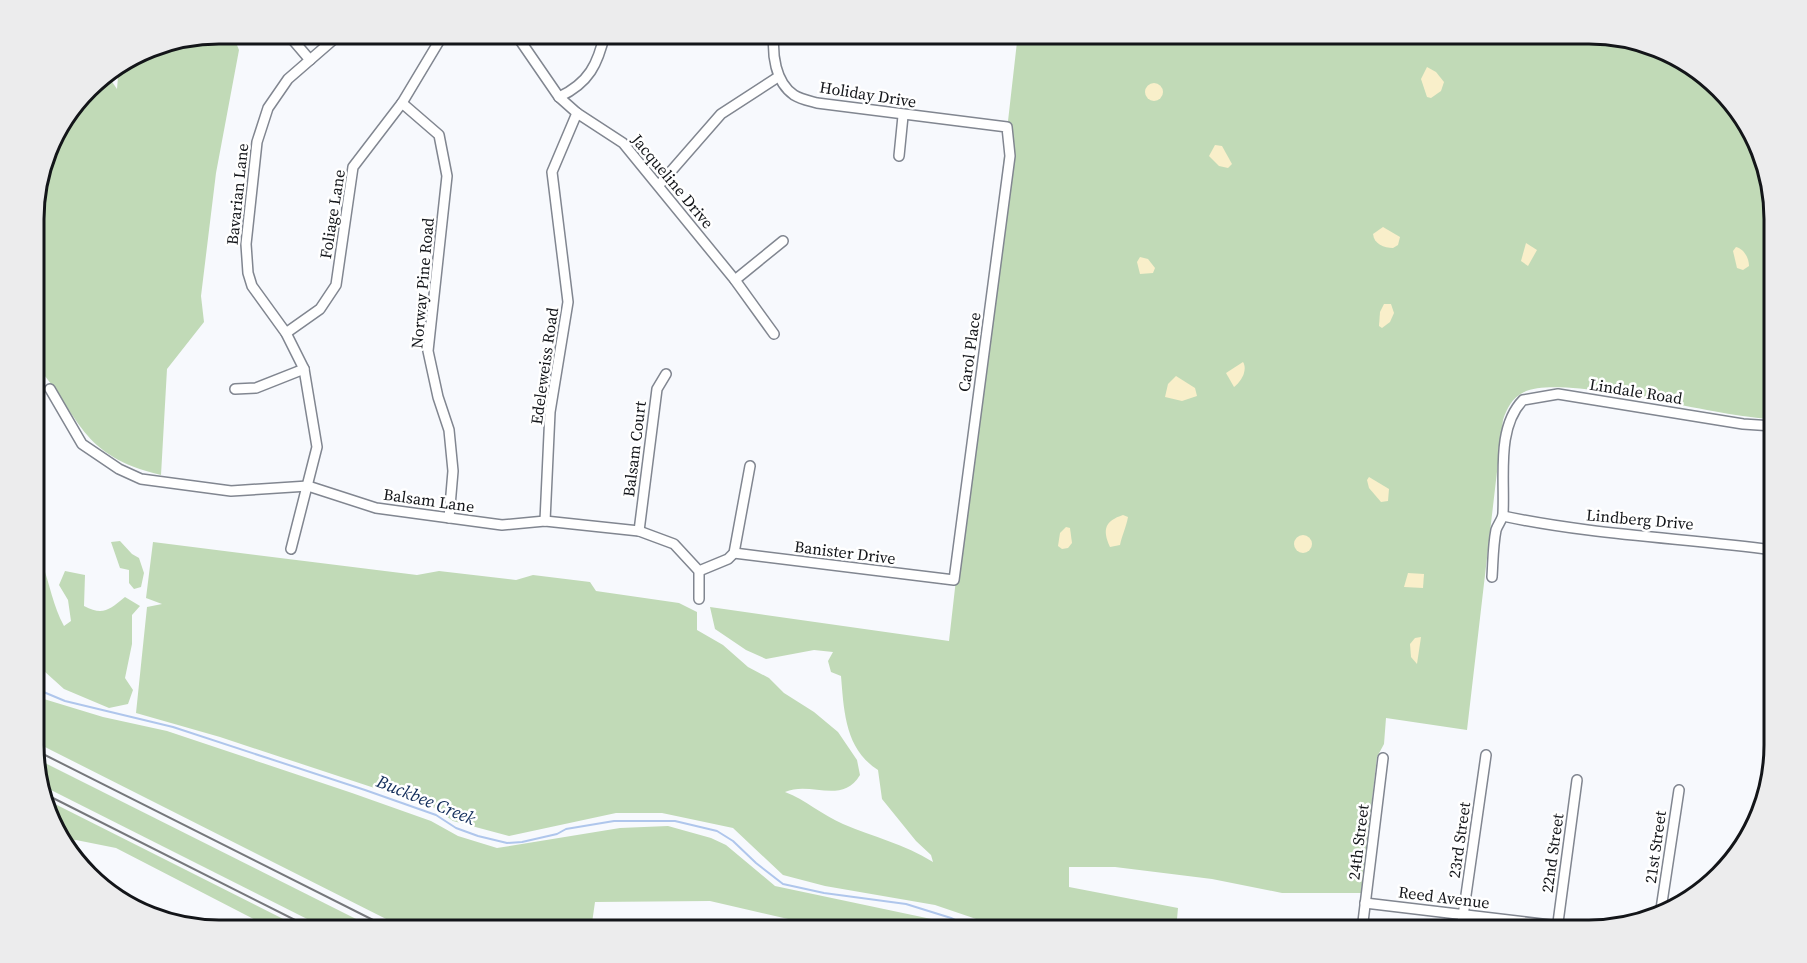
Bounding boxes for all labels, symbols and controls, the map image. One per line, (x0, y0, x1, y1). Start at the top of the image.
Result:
street label: Holiday Drive (818, 75, 918, 113)
street label: Jacqueline Drive (626, 128, 719, 233)
street label: Bavarian Lane (221, 142, 253, 246)
street label: Foliage Lane (314, 168, 350, 260)
street label: Norway Pine Road (405, 217, 439, 349)
street label: Edeleweiss Road (525, 306, 563, 426)
street label: Carol Place (953, 311, 985, 393)
street label: Lindale Road (1588, 373, 1684, 409)
street label: Balsam Court (617, 399, 651, 498)
street label: Balsam Lane (382, 483, 476, 517)
street label: Lindberg Drive (1585, 503, 1695, 535)
street label: Banister Drive (793, 535, 897, 569)
water label: Buckbee Creek (372, 768, 480, 831)
street label: 23rd Street (1443, 800, 1475, 880)
street label: 24th Street (1342, 802, 1374, 881)
street label: 21st Street (1639, 808, 1671, 885)
street label: 22nd Street (1536, 811, 1569, 894)
street label: Reed Avenue (1397, 880, 1491, 914)

